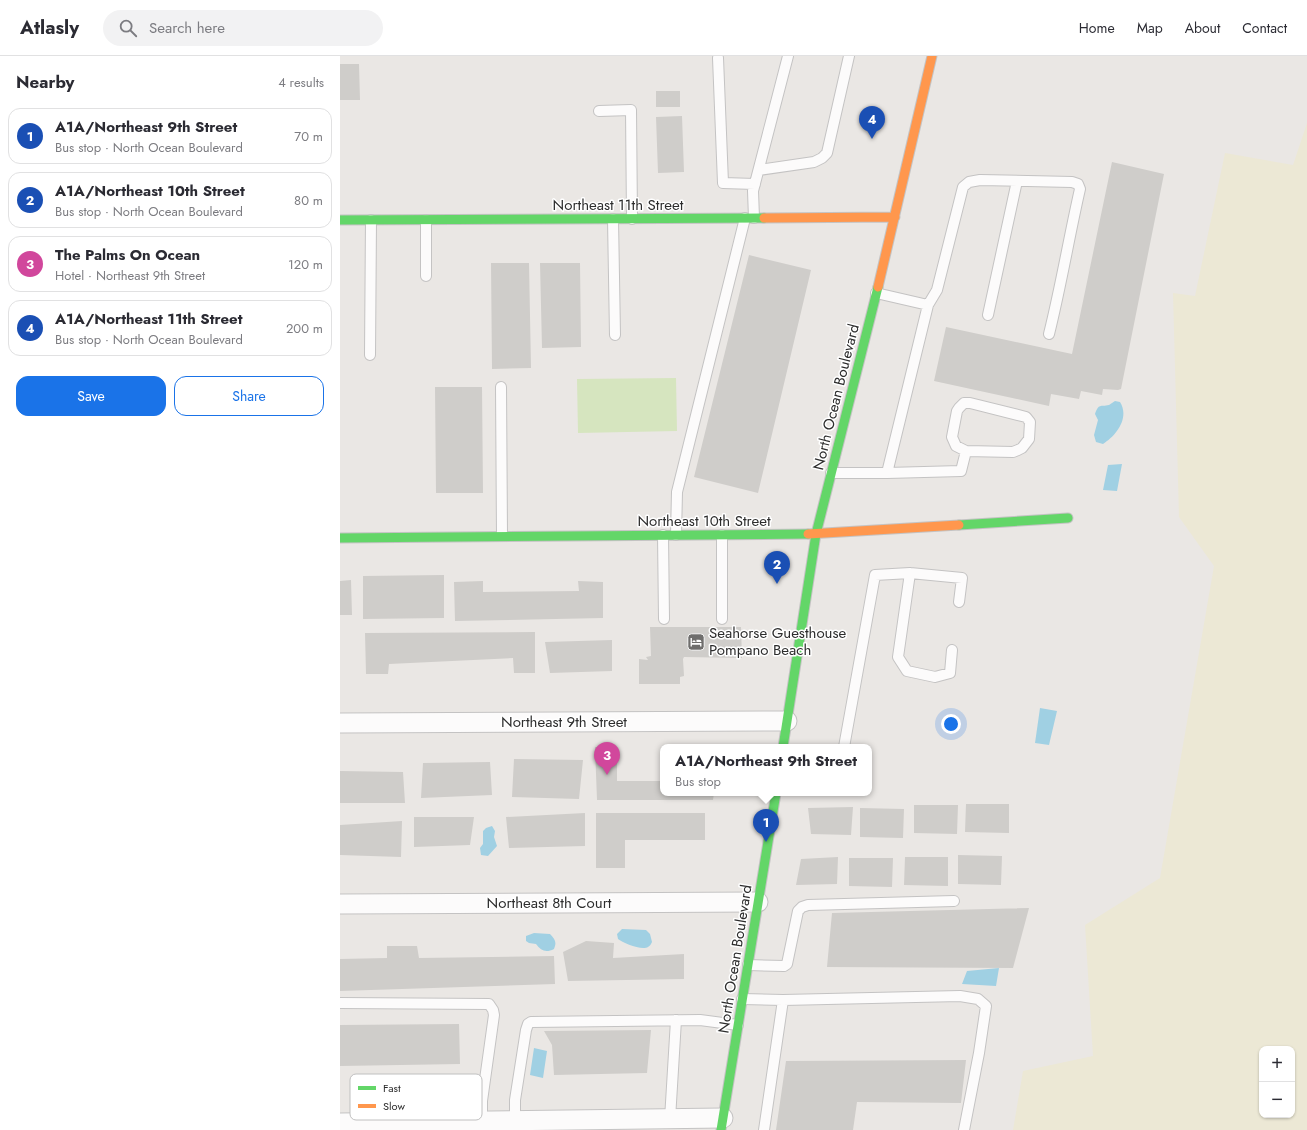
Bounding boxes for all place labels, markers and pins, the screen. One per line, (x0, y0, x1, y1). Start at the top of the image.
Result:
pin: 4 (859, 106, 885, 139)
pin: 2 (764, 551, 790, 584)
place label: Seahorse Guesthouse Pompano Beach (709, 622, 846, 661)
hotel icon: Seahorse Guesthouse Pompano Beach (686, 632, 706, 652)
pin: 3 (594, 742, 620, 775)
pin: 1 (753, 809, 779, 842)

